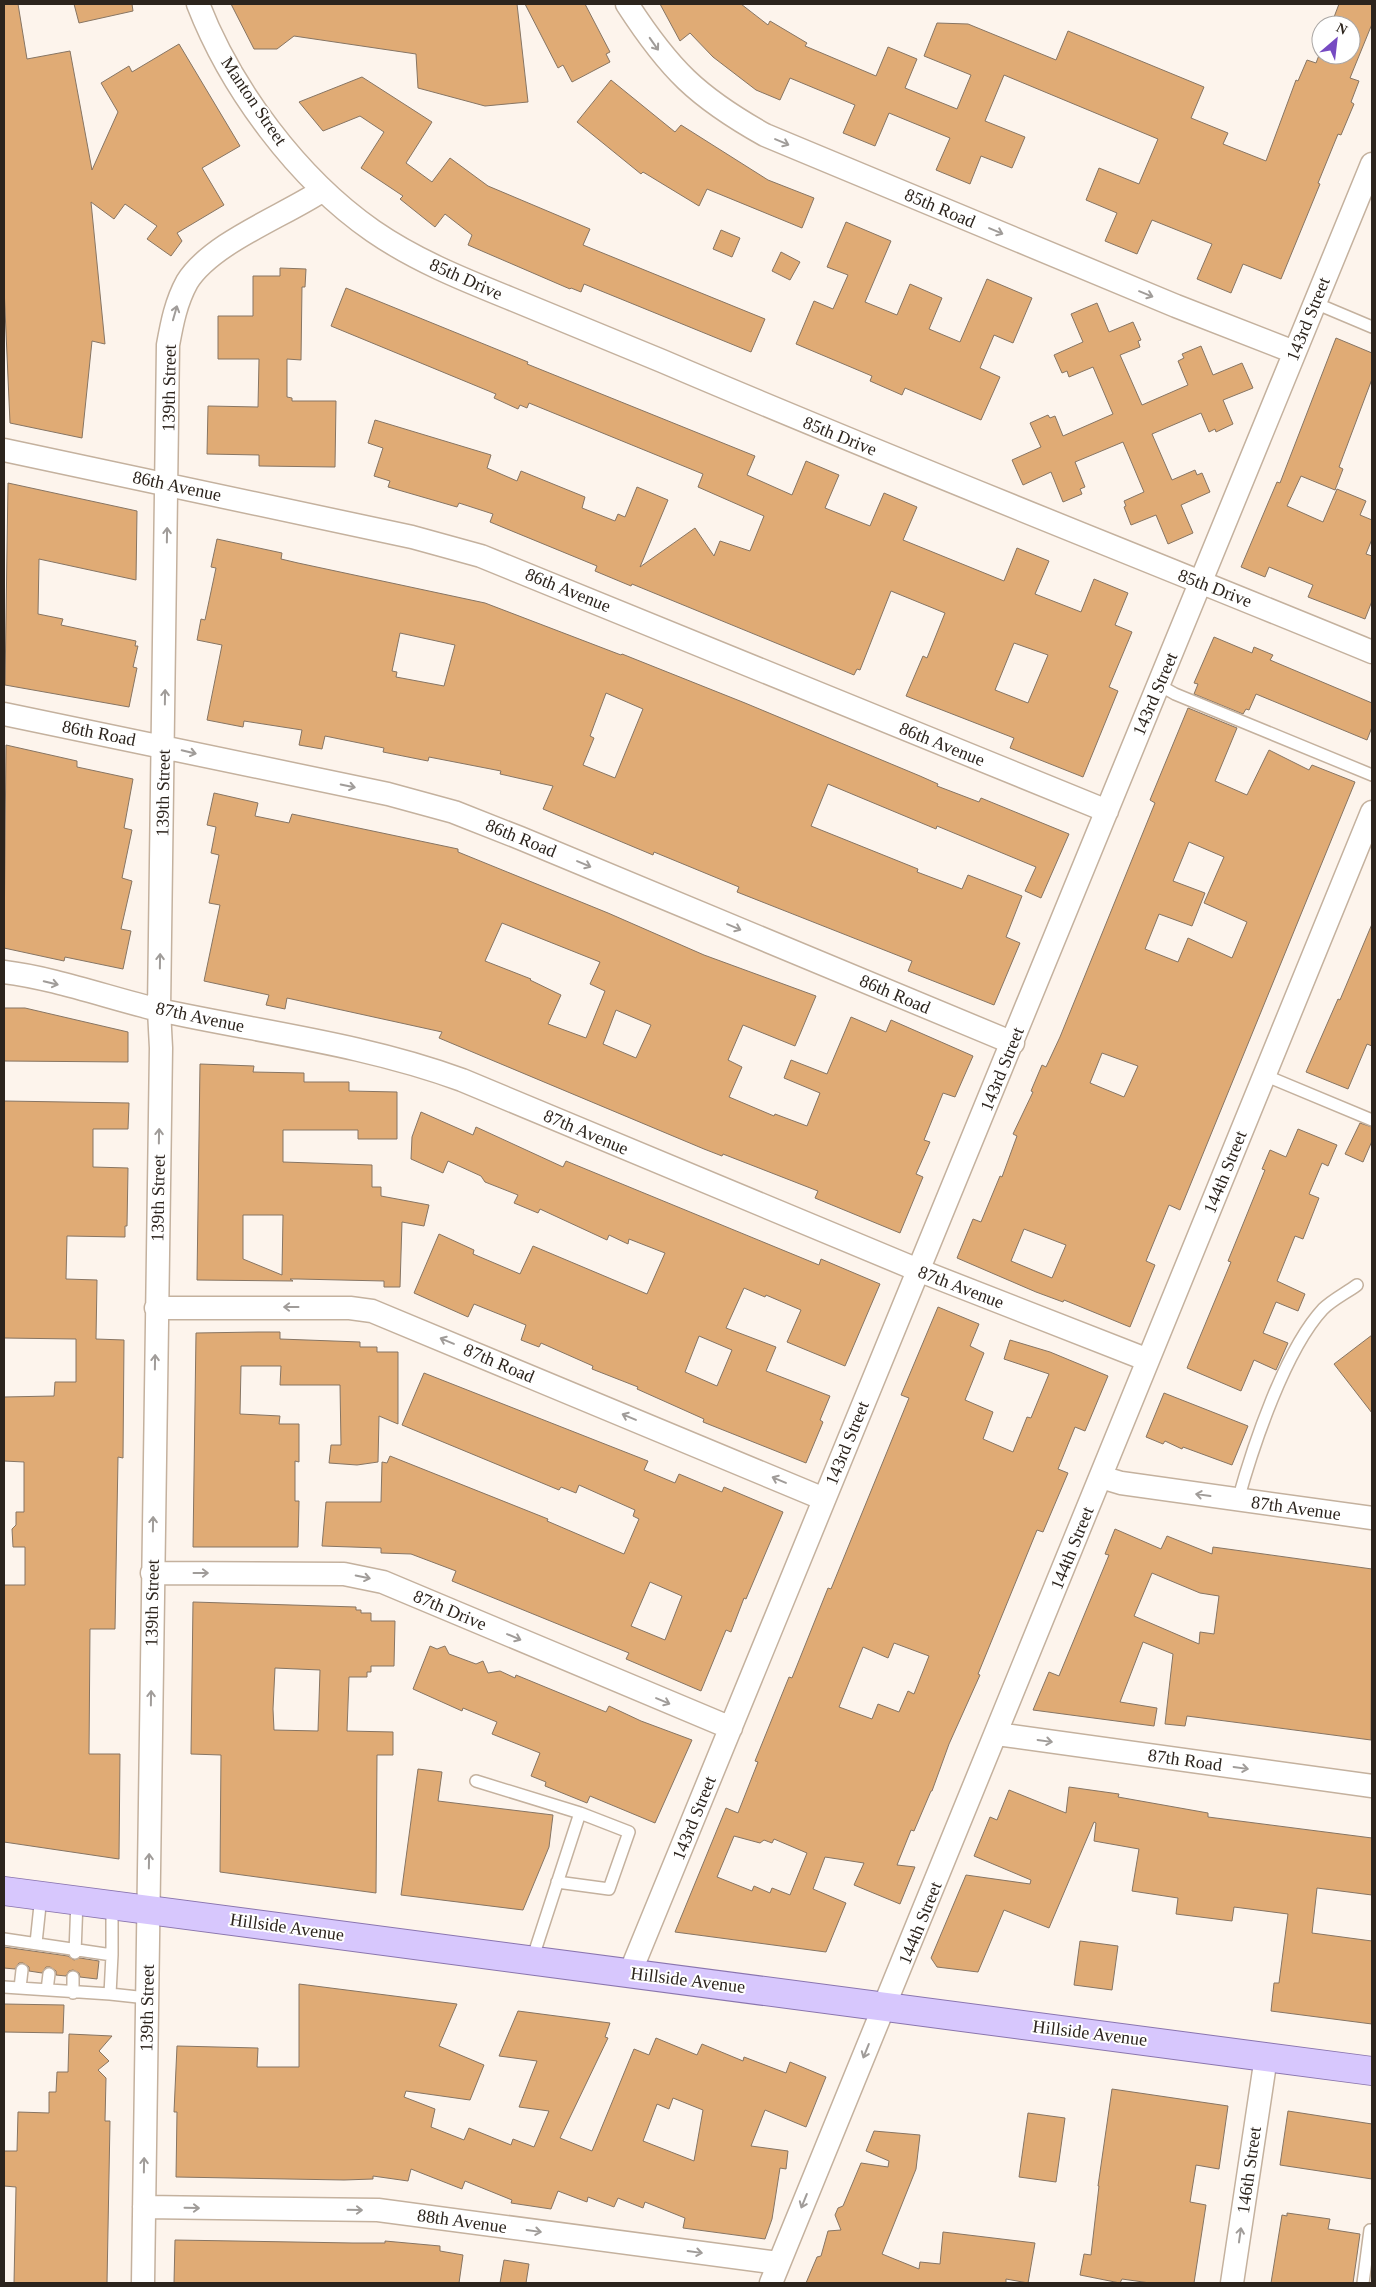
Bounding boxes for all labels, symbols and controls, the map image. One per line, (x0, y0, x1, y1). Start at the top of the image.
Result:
north arrow (1311, 15, 1361, 65)
text: N (1334, 20, 1350, 38)
one-way arrow (649, 37, 659, 51)
street label: Manton Street (217, 53, 291, 149)
one-way arrow (774, 137, 789, 147)
street label: 85th Road (902, 184, 978, 232)
one-way arrow (988, 227, 1003, 237)
street label: 85th Drive (427, 254, 505, 304)
street label: 143rd Street (1282, 274, 1334, 364)
one-way arrow (1138, 289, 1153, 299)
one-way arrow (170, 306, 180, 322)
street label: 139th Street (158, 344, 180, 432)
street label: 85th Drive (800, 412, 880, 460)
street label: 86th Avenue (131, 467, 223, 505)
one-way arrow (162, 527, 171, 543)
street label: 86th Avenue (522, 564, 614, 616)
street label: 85th Drive (1175, 565, 1255, 611)
street label: 143rd Street (1129, 649, 1181, 739)
one-way arrow (160, 690, 170, 706)
street label: 86th Road (61, 716, 137, 750)
street label: 86th Avenue (896, 718, 988, 770)
one-way arrow (180, 748, 196, 757)
street label: 139th Street (152, 749, 174, 837)
one-way arrow (339, 781, 355, 791)
street label: 86th Road (483, 815, 559, 861)
one-way arrow (576, 860, 591, 870)
one-way arrow (726, 923, 741, 932)
one-way arrow (155, 953, 165, 970)
street label: 86th Road (857, 970, 933, 1018)
one-way arrow (43, 978, 59, 988)
street label: 87th Avenue (154, 998, 246, 1036)
street label: 143rd Street (976, 1024, 1028, 1114)
street label: 87th Avenue (541, 1105, 631, 1159)
street label: 144th Street (1199, 1128, 1251, 1216)
one-way arrow (154, 1129, 164, 1145)
street label: 139th Street (147, 1154, 169, 1242)
street label: 87th Avenue (915, 1262, 1007, 1312)
one-way arrow (283, 1302, 299, 1312)
one-way arrow (440, 1336, 455, 1345)
street label: 87th Road (461, 1339, 537, 1387)
one-way arrow (151, 1354, 160, 1370)
street label: 143rd Street (821, 1398, 873, 1488)
one-way arrow (622, 1412, 637, 1422)
one-way arrow (772, 1475, 787, 1484)
one-way arrow (1195, 1490, 1211, 1500)
street label: 87th Avenue (1250, 1492, 1342, 1524)
street label: 144th Street (1046, 1504, 1098, 1592)
one-way arrow (148, 1516, 158, 1532)
street label: 139th Street (141, 1559, 163, 1647)
one-way arrow (192, 1568, 209, 1578)
one-way arrow (355, 1573, 371, 1582)
street label: 87th Drive (410, 1586, 490, 1634)
one-way arrow (506, 1633, 521, 1643)
one-way arrow (146, 1690, 156, 1706)
one-way arrow (655, 1696, 670, 1706)
one-way arrow (1037, 1736, 1053, 1746)
street label: 87th Road (1147, 1745, 1223, 1775)
one-way arrow (1233, 1763, 1249, 1773)
street label: 143rd Street (668, 1773, 720, 1863)
one-way arrow (144, 1853, 154, 1869)
street label: 144th Street (894, 1879, 946, 1967)
street label: Hillside Avenue (229, 1909, 345, 1945)
street label: Hillside Avenue (630, 1963, 746, 1997)
street label: 139th Street (136, 1964, 158, 2052)
street label: Hillside Avenue (1032, 2016, 1148, 2050)
one-way arrow (860, 2043, 870, 2058)
street label: 146th Street (1233, 2125, 1265, 2215)
one-way arrow (139, 2157, 149, 2173)
one-way arrow (798, 2194, 807, 2209)
one-way arrow (184, 2203, 200, 2212)
one-way arrow (346, 2205, 363, 2215)
street label: 88th Avenue (416, 2205, 508, 2237)
one-way arrow (525, 2226, 541, 2236)
one-way arrow (1235, 2227, 1245, 2243)
one-way arrow (686, 2247, 702, 2257)

